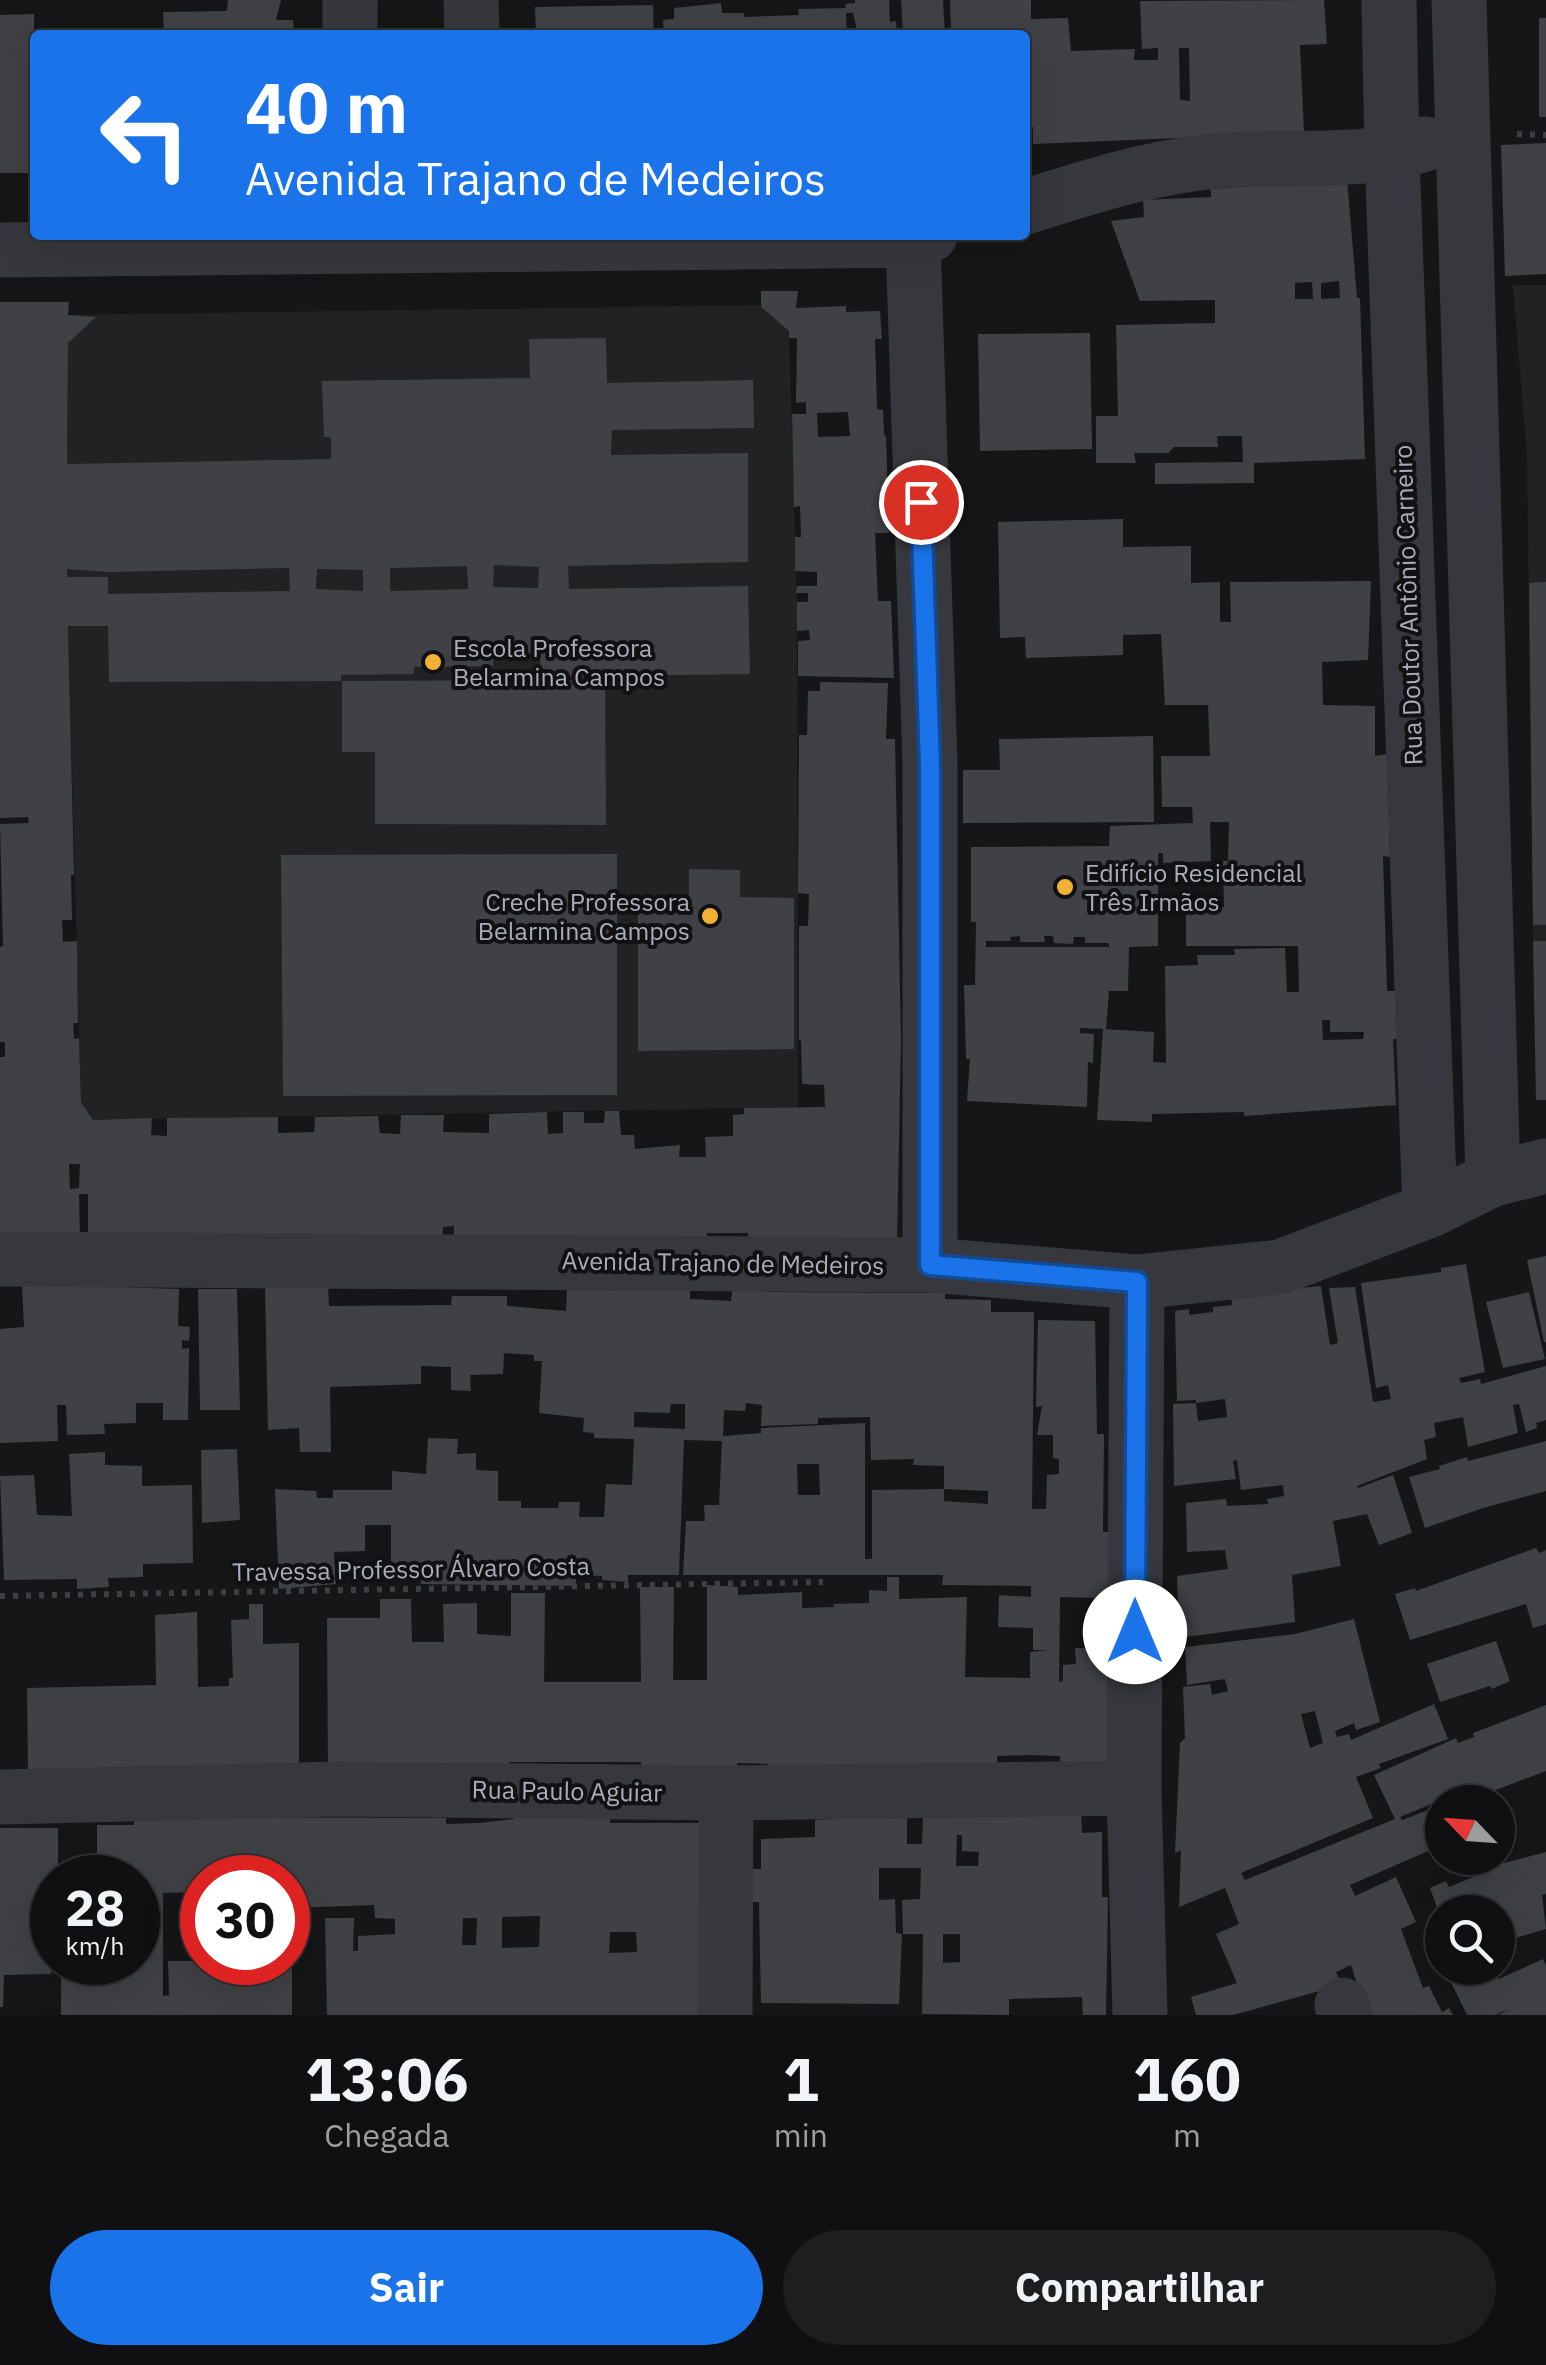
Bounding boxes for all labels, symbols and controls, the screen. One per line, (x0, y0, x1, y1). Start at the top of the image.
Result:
text: 40 m (245, 61, 408, 152)
icon: left (80, 70, 210, 200)
text: Avenida Trajano de Medeiros (245, 149, 826, 207)
street label: Rua Doutor Antônio Carneiro (1385, 444, 1430, 766)
pin (879, 460, 964, 545)
icon: arrive (894, 475, 949, 530)
place label: Escola Professora Belarmina Campos (453, 631, 665, 693)
marker: Escola Professora Belarmina Campos (422, 651, 444, 673)
place label: Edifício Residencial Três Irmãos (1085, 856, 1303, 918)
marker: Edifício Residencial Três Irmãos (1054, 876, 1076, 898)
place label: Creche Professora Belarmina Campos (478, 885, 690, 947)
marker: Creche Professora Belarmina Campos (699, 905, 721, 927)
street label: Avenida Trajano de Medeiros (561, 1243, 885, 1282)
street label: Travessa Professor Álvaro Costa (232, 1549, 590, 1588)
position arrow (1083, 1580, 1187, 1684)
street label: Rua Paulo Aguiar (471, 1772, 663, 1809)
north arrow (1425, 1785, 1515, 1875)
map controls (1425, 1785, 1515, 1985)
speed limit sign: 30 (180, 1855, 310, 1985)
text: 28 (65, 1875, 125, 1940)
button: search (1425, 1895, 1515, 1985)
text: km/h (66, 1929, 124, 1962)
text: 13:06 (305, 2039, 469, 2118)
text: 1 (783, 2039, 819, 2118)
text: 160 (1133, 2039, 1241, 2118)
text: Chegada (324, 2114, 450, 2156)
text: min (774, 2114, 828, 2156)
text: m (1173, 2114, 1201, 2156)
button: Sair (50, 2230, 763, 2345)
button: Compartilhar (783, 2230, 1496, 2345)

